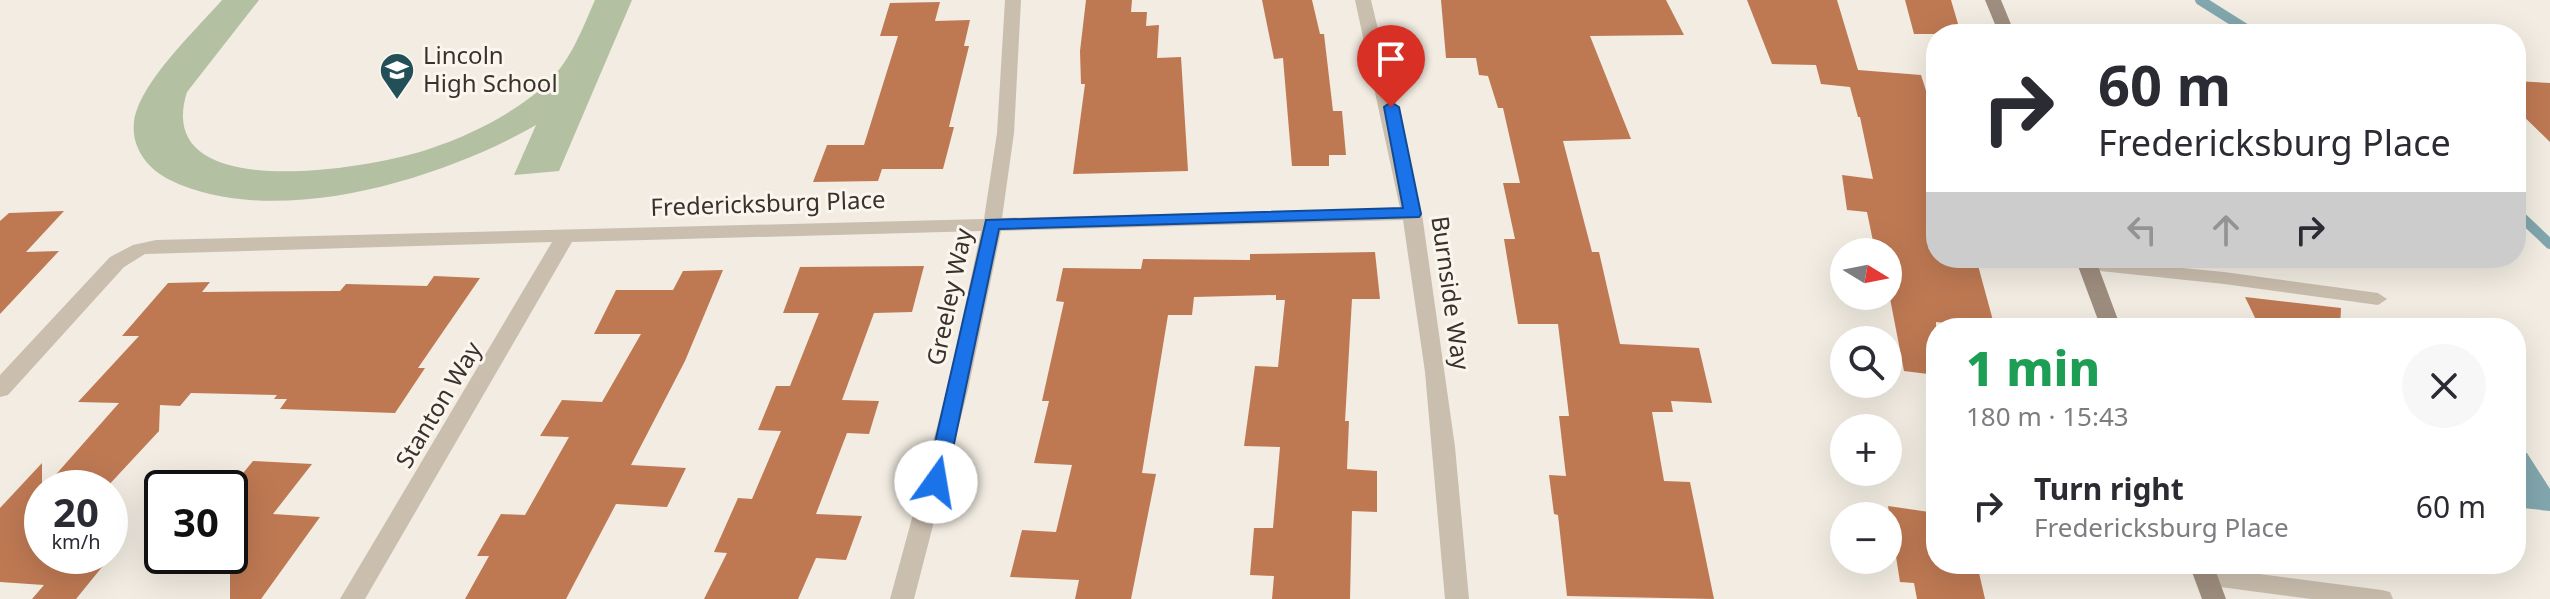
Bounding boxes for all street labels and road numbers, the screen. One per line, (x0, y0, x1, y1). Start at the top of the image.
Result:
street label: Fredericksburg Place (650, 182, 886, 223)
street label: Burnside Way (1424, 214, 1479, 373)
street label: Greeley Way (918, 224, 979, 368)
street label: Stanton Way (387, 334, 489, 474)

